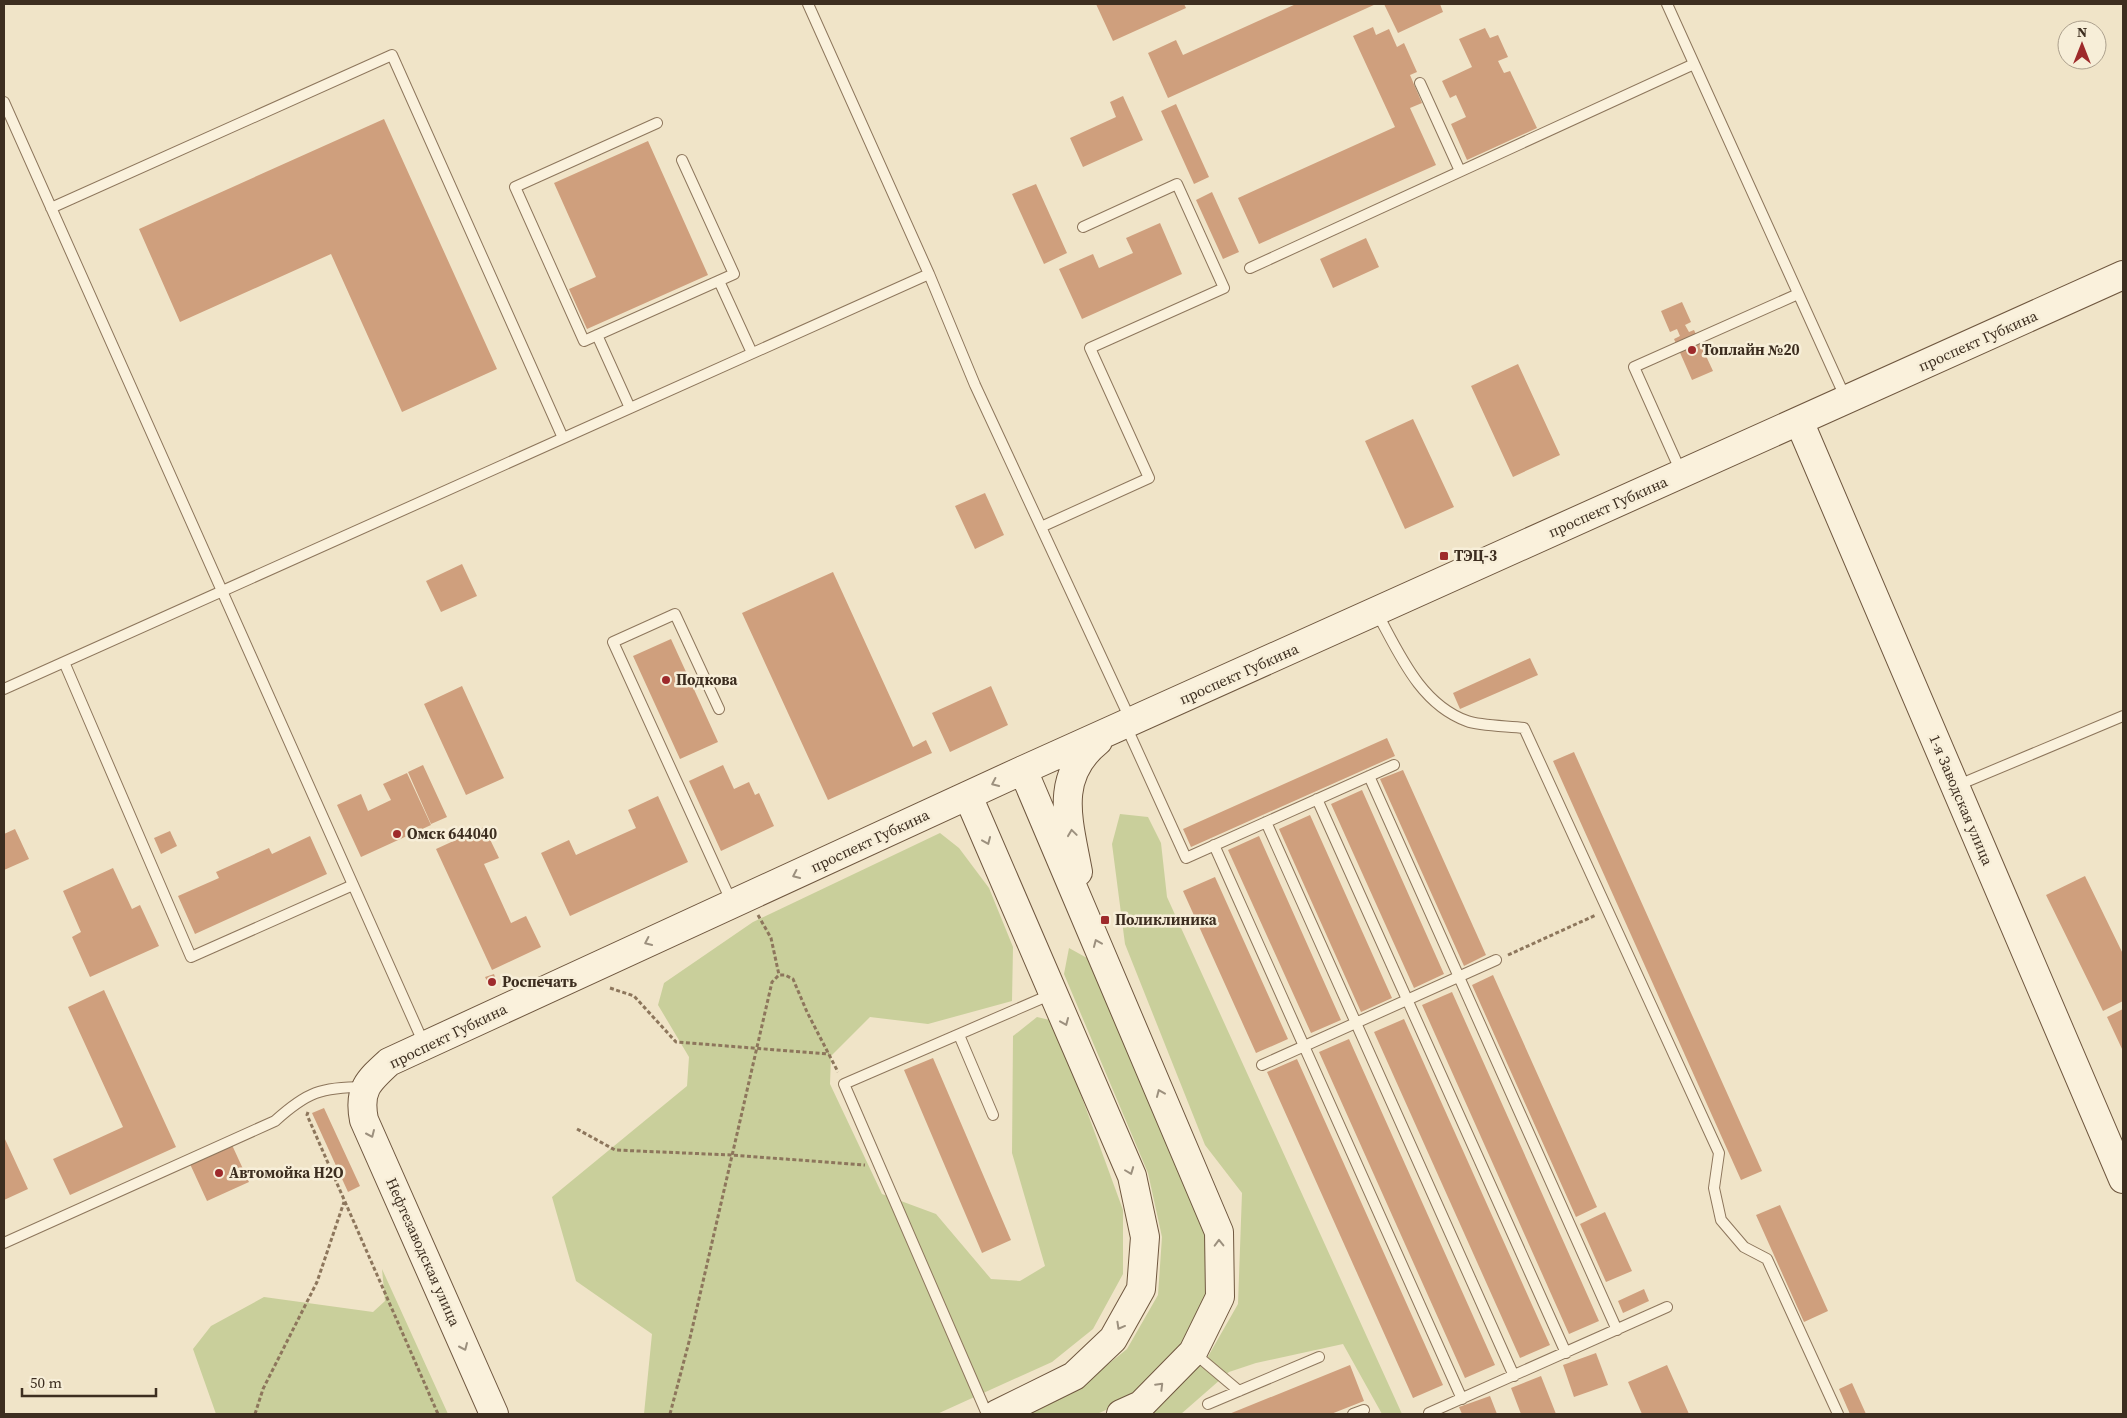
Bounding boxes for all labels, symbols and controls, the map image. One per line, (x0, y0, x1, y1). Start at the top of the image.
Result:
north arrow (2057, 20, 2107, 70)
text: N (2077, 22, 2087, 42)
street label: проспект Губкина (1915, 305, 2041, 376)
place label: Топлайн №20 (1702, 339, 1800, 360)
marker: Топлайн №20 (1686, 344, 1698, 356)
street label: проспект Губкина (1545, 471, 1671, 542)
place label: ТЭЦ-3 (1454, 545, 1497, 566)
marker: ТЭЦ-3 (1438, 550, 1450, 562)
street label: проспект Губкина (1176, 638, 1302, 709)
place label: Подкова (676, 669, 739, 690)
marker: Подкова (660, 674, 672, 686)
street label: 1-я Заводская улица (1924, 731, 1999, 869)
one-way arrow (992, 777, 1001, 787)
street label: проспект Губкина (807, 804, 933, 877)
place label: Омск 644040 (407, 823, 497, 844)
marker: Омск 644040 (391, 828, 403, 840)
one-way arrow (1067, 828, 1077, 837)
one-way arrow (980, 836, 991, 845)
one-way arrow (792, 868, 801, 879)
place label: Поликлиника (1115, 909, 1218, 930)
marker: Поликлиника (1099, 914, 1111, 926)
one-way arrow (644, 936, 653, 947)
one-way arrow (1092, 939, 1103, 948)
place label: Роспечать (502, 971, 577, 992)
marker: Роспечать (486, 976, 498, 988)
street label: проспект Губкина (385, 998, 511, 1073)
one-way arrow (1059, 1017, 1070, 1026)
one-way arrow (1156, 1089, 1167, 1098)
one-way arrow (364, 1129, 375, 1138)
place label: Автомойка H2O (229, 1162, 344, 1183)
one-way arrow (1123, 1166, 1134, 1175)
marker: Автомойка H2O (213, 1167, 225, 1179)
street label: Нефтезаводская улица (381, 1174, 466, 1330)
one-way arrow (1214, 1239, 1225, 1247)
one-way arrow (1116, 1321, 1126, 1330)
one-way arrow (458, 1342, 469, 1351)
scale bar (22, 1366, 156, 1398)
text: 50 m (30, 1372, 62, 1393)
one-way arrow (1154, 1383, 1163, 1392)

